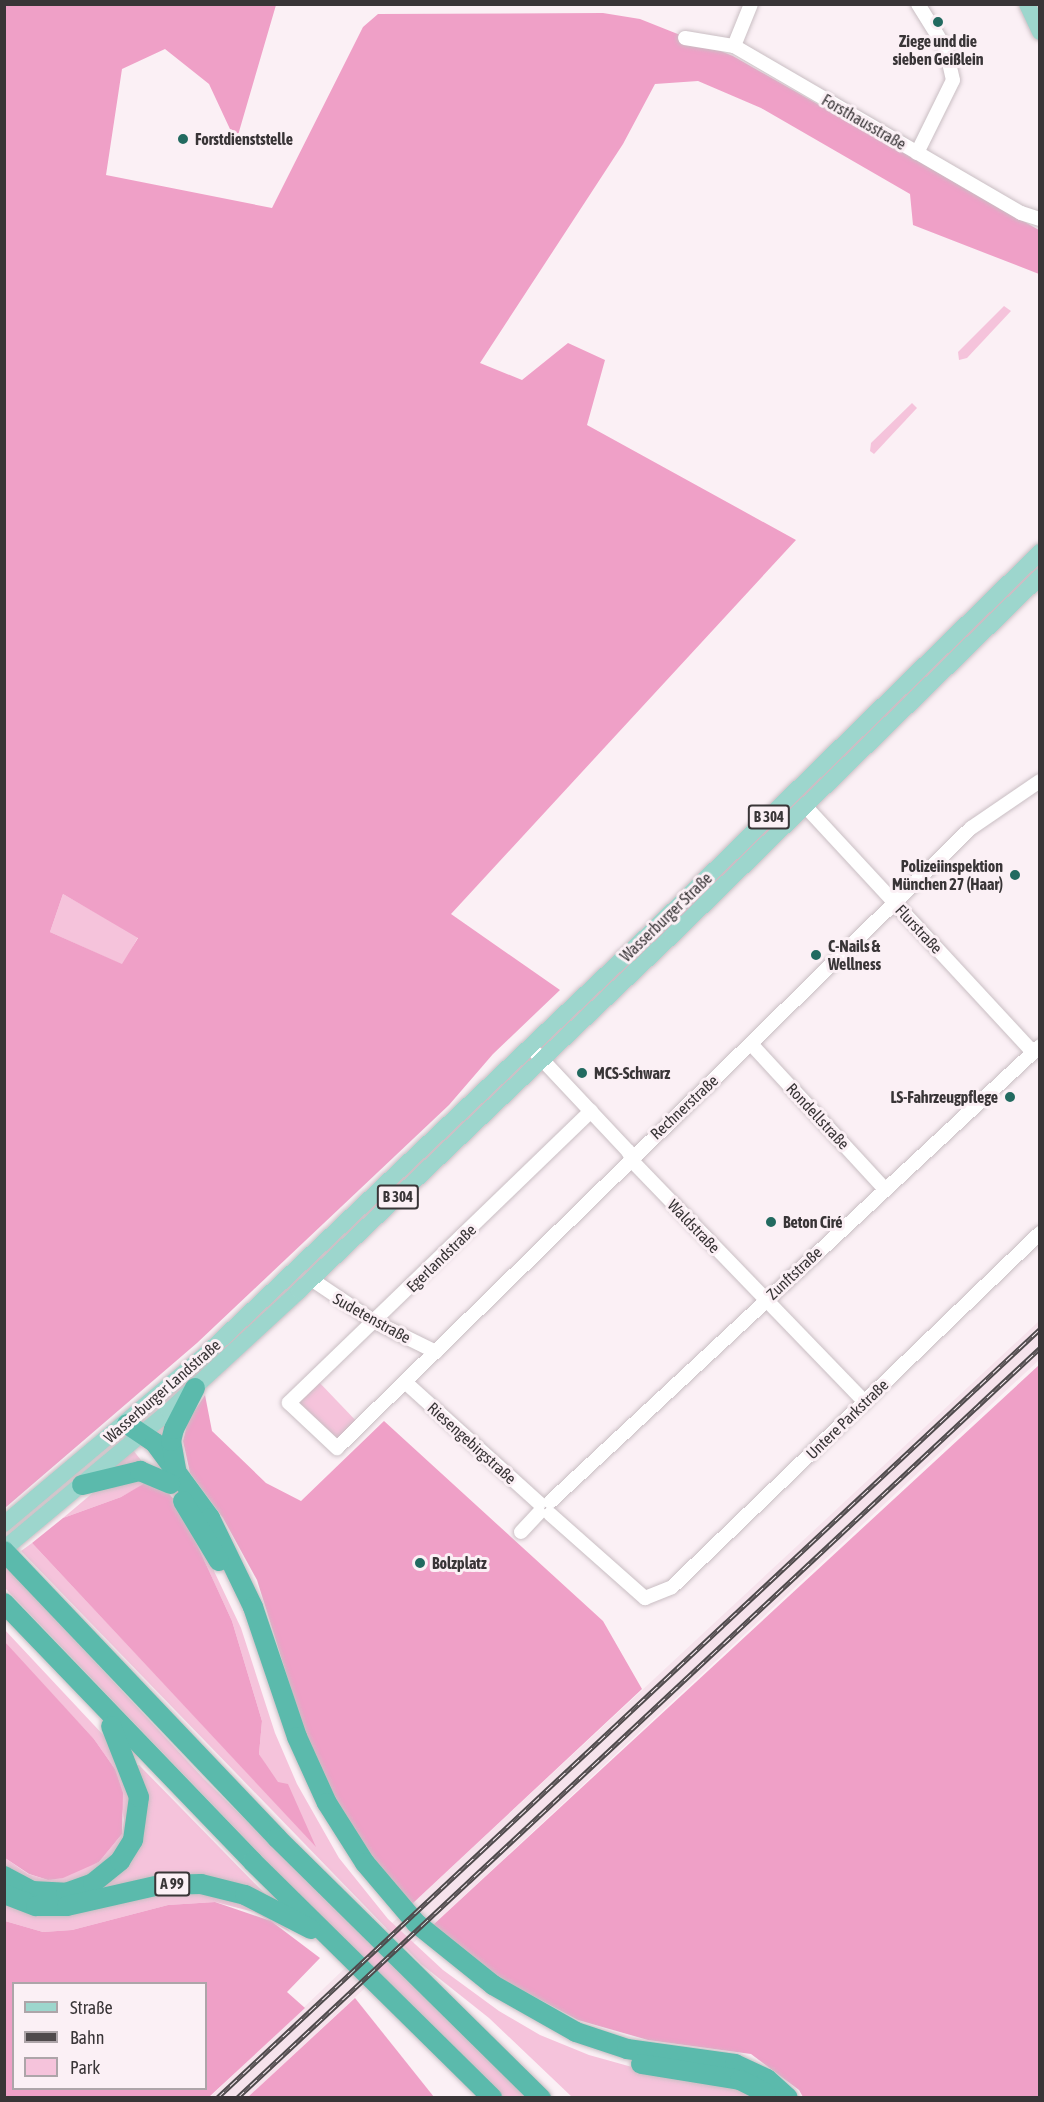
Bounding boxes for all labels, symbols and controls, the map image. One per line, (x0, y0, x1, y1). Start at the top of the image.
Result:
marker: Ziege und die sieben Geißlein (931, 15, 945, 29)
place label: Ziege und die sieben Geißlein (892, 31, 984, 69)
street label: Forsthausstraße (818, 90, 910, 154)
place label: Forstdienststelle (195, 129, 293, 149)
marker: Forstdienststelle (176, 132, 190, 146)
road number: B 304 (746, 805, 792, 829)
place label: Polizeiinspektion München 27 (Haar) (892, 856, 1003, 894)
street label: Wasserburger Straße (616, 868, 716, 966)
marker: Polizeiinspektion München 27 (Haar) (1008, 868, 1022, 882)
street label: Flurstraße (892, 901, 946, 957)
place label: C-Nails & Wellness (828, 936, 881, 974)
marker: C-Nails & Wellness (809, 948, 823, 962)
place label: MCS-Schwarz (594, 1063, 670, 1083)
marker: MCS-Schwarz (575, 1066, 589, 1080)
street label: Rechnerstraße (646, 1071, 722, 1143)
street label: Rondellstraße (783, 1079, 853, 1153)
place label: LS-Fahrzeugpflege (890, 1087, 998, 1107)
marker: LS-Fahrzeugpflege (1003, 1090, 1017, 1104)
road number: B 304 (376, 1185, 420, 1209)
street label: Waldstraße (664, 1195, 724, 1257)
place label: Beton Ciré (783, 1212, 843, 1232)
marker: Beton Ciré (764, 1215, 778, 1229)
street label: Egerlandstraße (402, 1220, 480, 1296)
street label: Zunftstraße (762, 1243, 826, 1303)
street label: Sudetenstraße (330, 1289, 414, 1347)
street label: Wasserburger Landstraße (100, 1335, 224, 1447)
street label: Untere Parkstraße (802, 1375, 892, 1463)
street label: Riesengebirgstraße (424, 1398, 520, 1488)
place label: Bolzplatz (432, 1553, 487, 1573)
marker: Bolzplatz (413, 1556, 427, 1570)
road number: A 99 (154, 1872, 190, 1896)
legend (12, 1982, 207, 2090)
text: Straße (70, 1997, 113, 2018)
text: Bahn (70, 2027, 104, 2048)
text: Park (70, 2057, 100, 2078)

